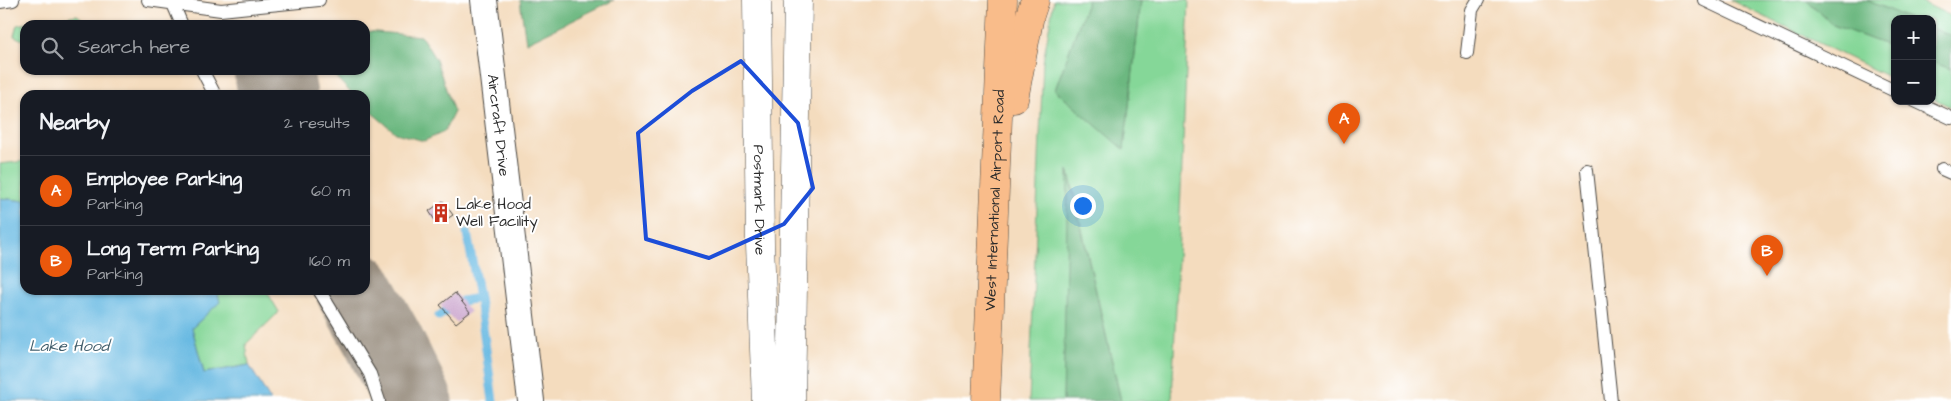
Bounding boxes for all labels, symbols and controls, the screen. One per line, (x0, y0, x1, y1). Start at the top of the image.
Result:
map controls (1891, 15, 1936, 105)
button: + (1891, 15, 1936, 60)
search box (20, 20, 370, 75)
icon: search (38, 34, 66, 62)
text: Search here (78, 34, 190, 61)
button: − (1891, 60, 1936, 105)
street label: Aircraft Drive (482, 73, 515, 177)
street label: West International Airport Road (979, 89, 1010, 311)
pin: A (1328, 103, 1360, 144)
text: Nearby (40, 108, 110, 137)
text: 2 results (284, 112, 350, 134)
street label: Postmark Drive (748, 145, 771, 256)
text: Employee Parking (87, 166, 242, 193)
text: A (51, 180, 61, 202)
text: 60 m (311, 180, 350, 202)
text: Parking (87, 193, 143, 215)
your location (1070, 193, 1096, 219)
place label: Lake Hood Well Facility (456, 194, 538, 233)
building icon: Lake Hood Well Facility (430, 202, 452, 224)
pin: B (1751, 235, 1783, 276)
text: Long Term Parking (87, 236, 259, 263)
text: B (50, 250, 62, 272)
text: 160 m (309, 250, 350, 272)
text: Parking (87, 263, 143, 285)
water label: Lake Hood (29, 335, 112, 357)

